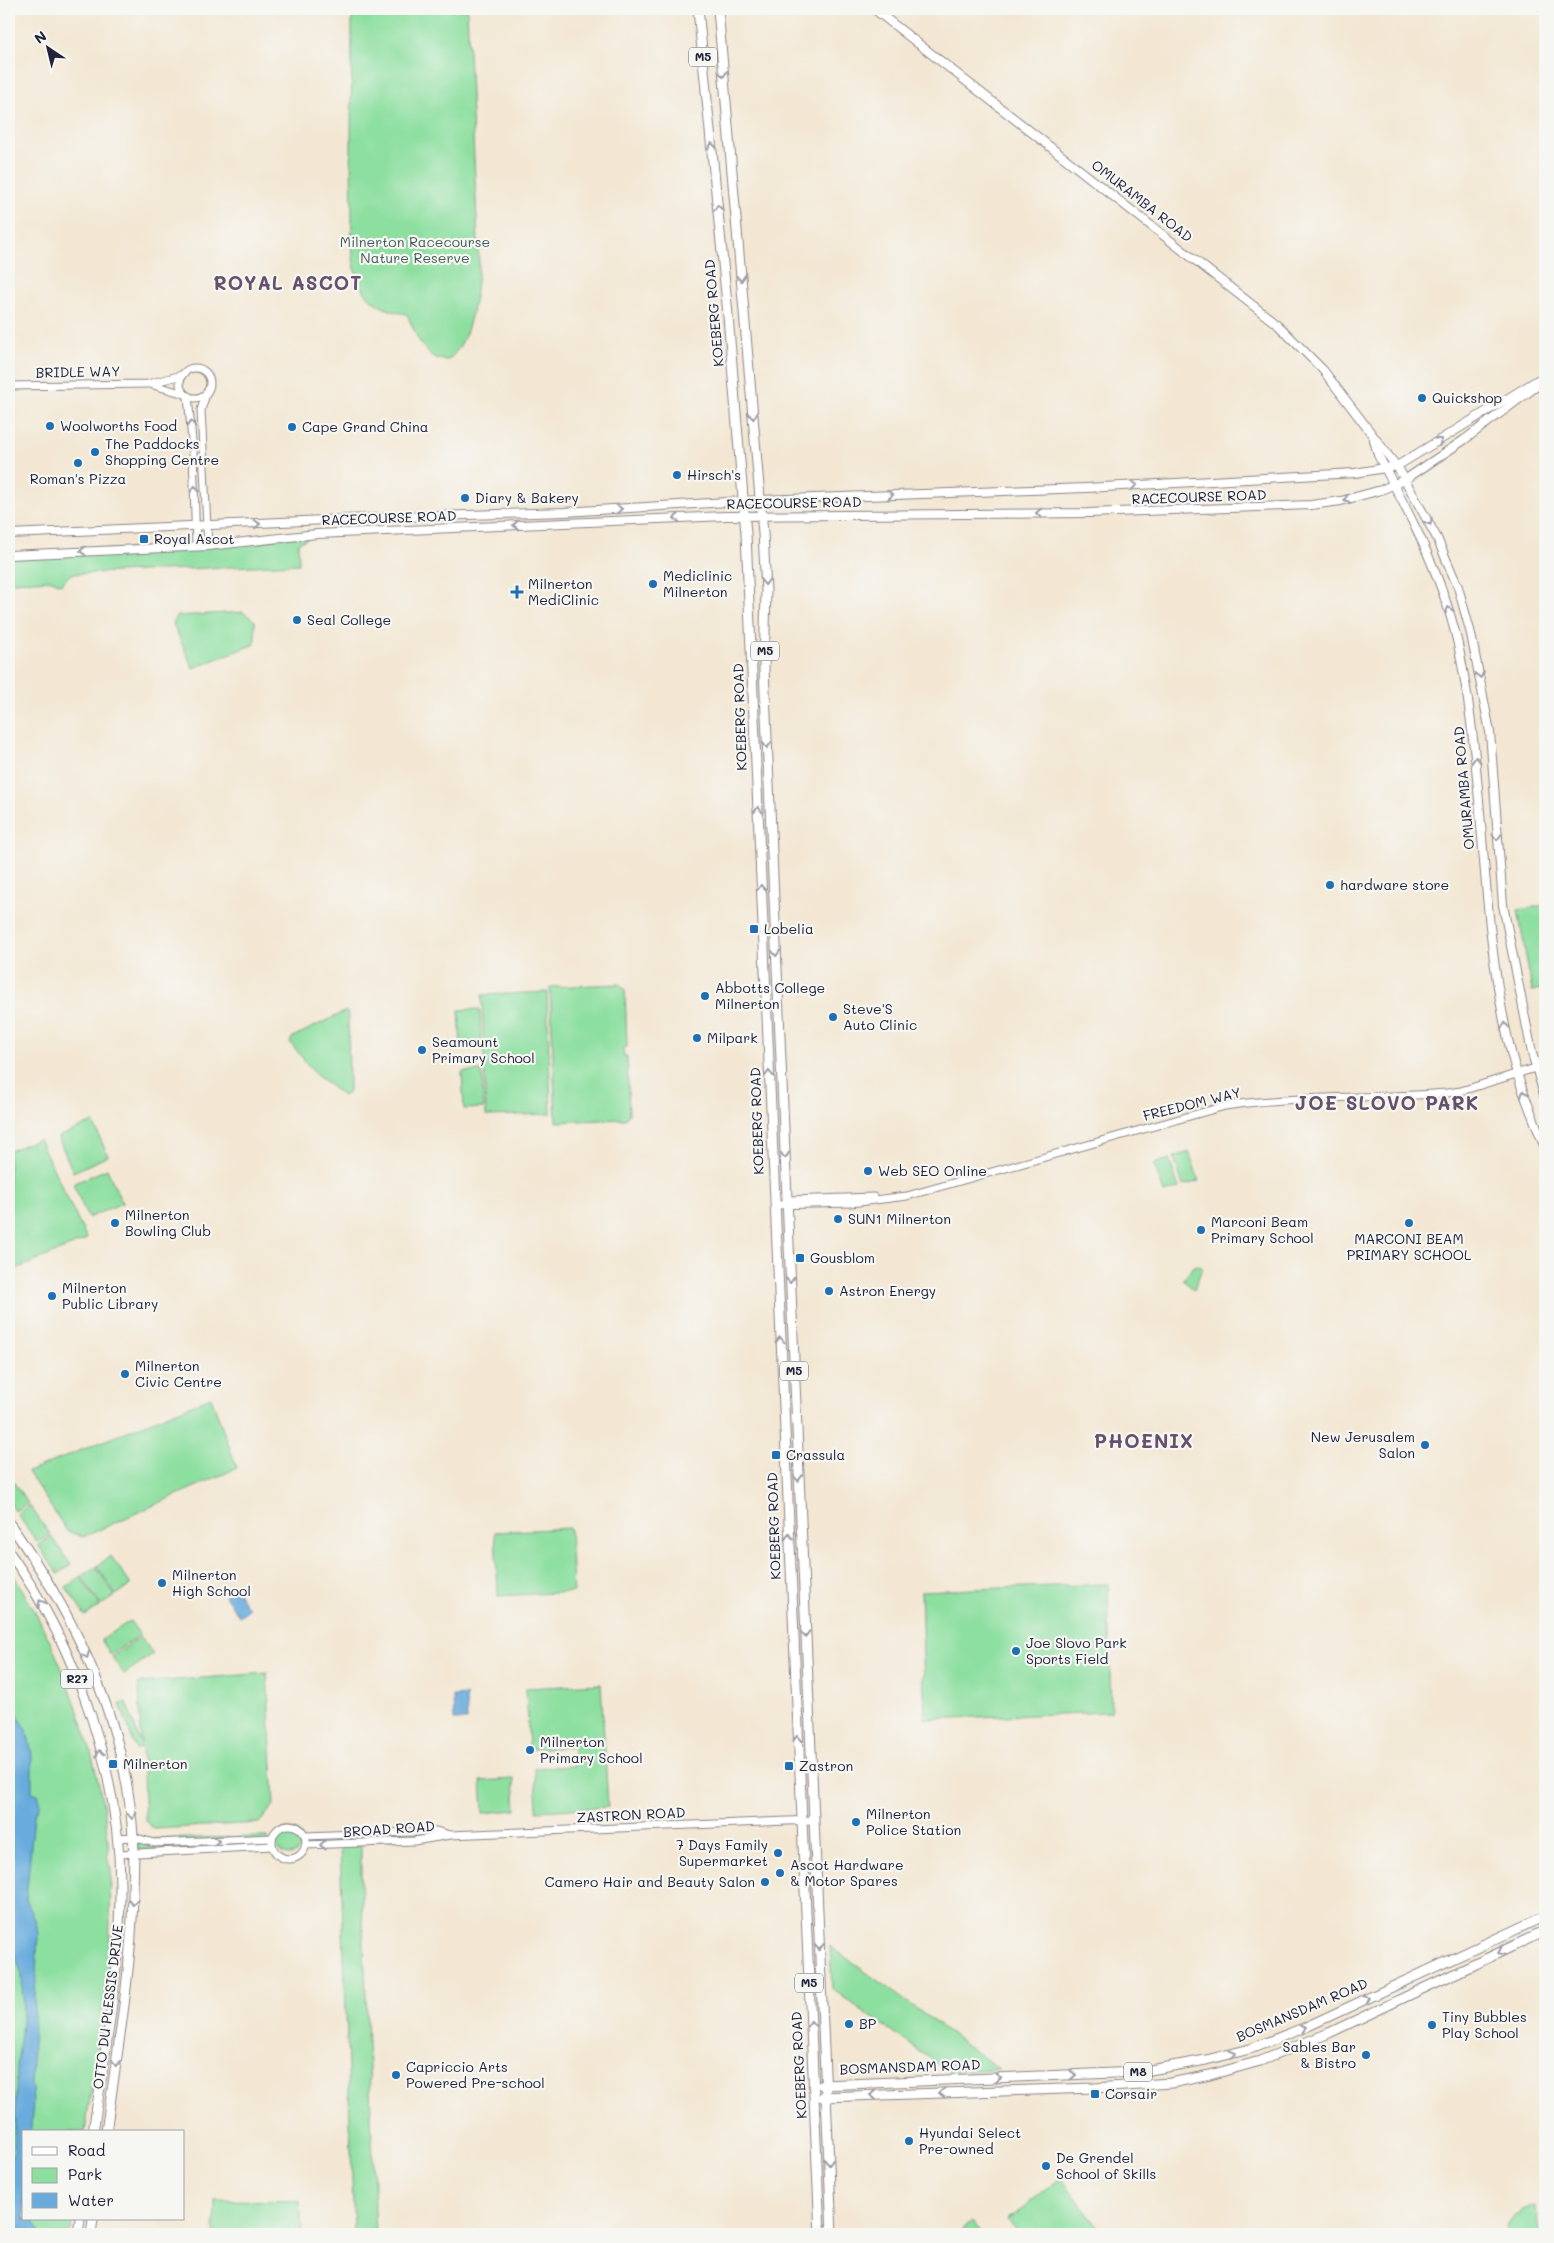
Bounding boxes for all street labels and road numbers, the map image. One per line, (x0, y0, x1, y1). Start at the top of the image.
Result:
road number: M5 (689, 48, 717, 66)
street label: OMURAMBA ROAD (1088, 155, 1197, 246)
street label: KOEBERG ROAD (699, 259, 728, 367)
street label: BRIDLE WAY (36, 361, 120, 382)
street label: RACECOURSE ROAD (1131, 485, 1267, 508)
street label: RACECOURSE ROAD (726, 492, 862, 513)
street label: RACECOURSE ROAD (321, 506, 457, 529)
road number: M5 (751, 641, 779, 660)
street label: KOEBERG ROAD (728, 663, 751, 771)
street label: OMURAMBA ROAD (1449, 726, 1478, 850)
street label: KOEBERG ROAD (745, 1067, 768, 1175)
street label: FREEDOM WAY (1141, 1082, 1243, 1125)
road number: M5 (780, 1362, 808, 1380)
street label: KOEBERG ROAD (762, 1472, 785, 1580)
road number: R27 (61, 1670, 93, 1688)
street label: ZASTRON ROAD (576, 1802, 686, 1827)
street label: BROAD ROAD (342, 1816, 435, 1841)
street label: OTTO DU PLESSIS DRIVE (88, 1924, 127, 2090)
street label: BOSMANSDAM ROAD (1233, 1973, 1370, 2046)
road number: M5 (795, 1974, 823, 1992)
street label: KOEBERG ROAD (786, 2011, 811, 2119)
street label: BOSMANSDAM ROAD (839, 2055, 981, 2078)
road number: M8 (1124, 2062, 1152, 2082)

